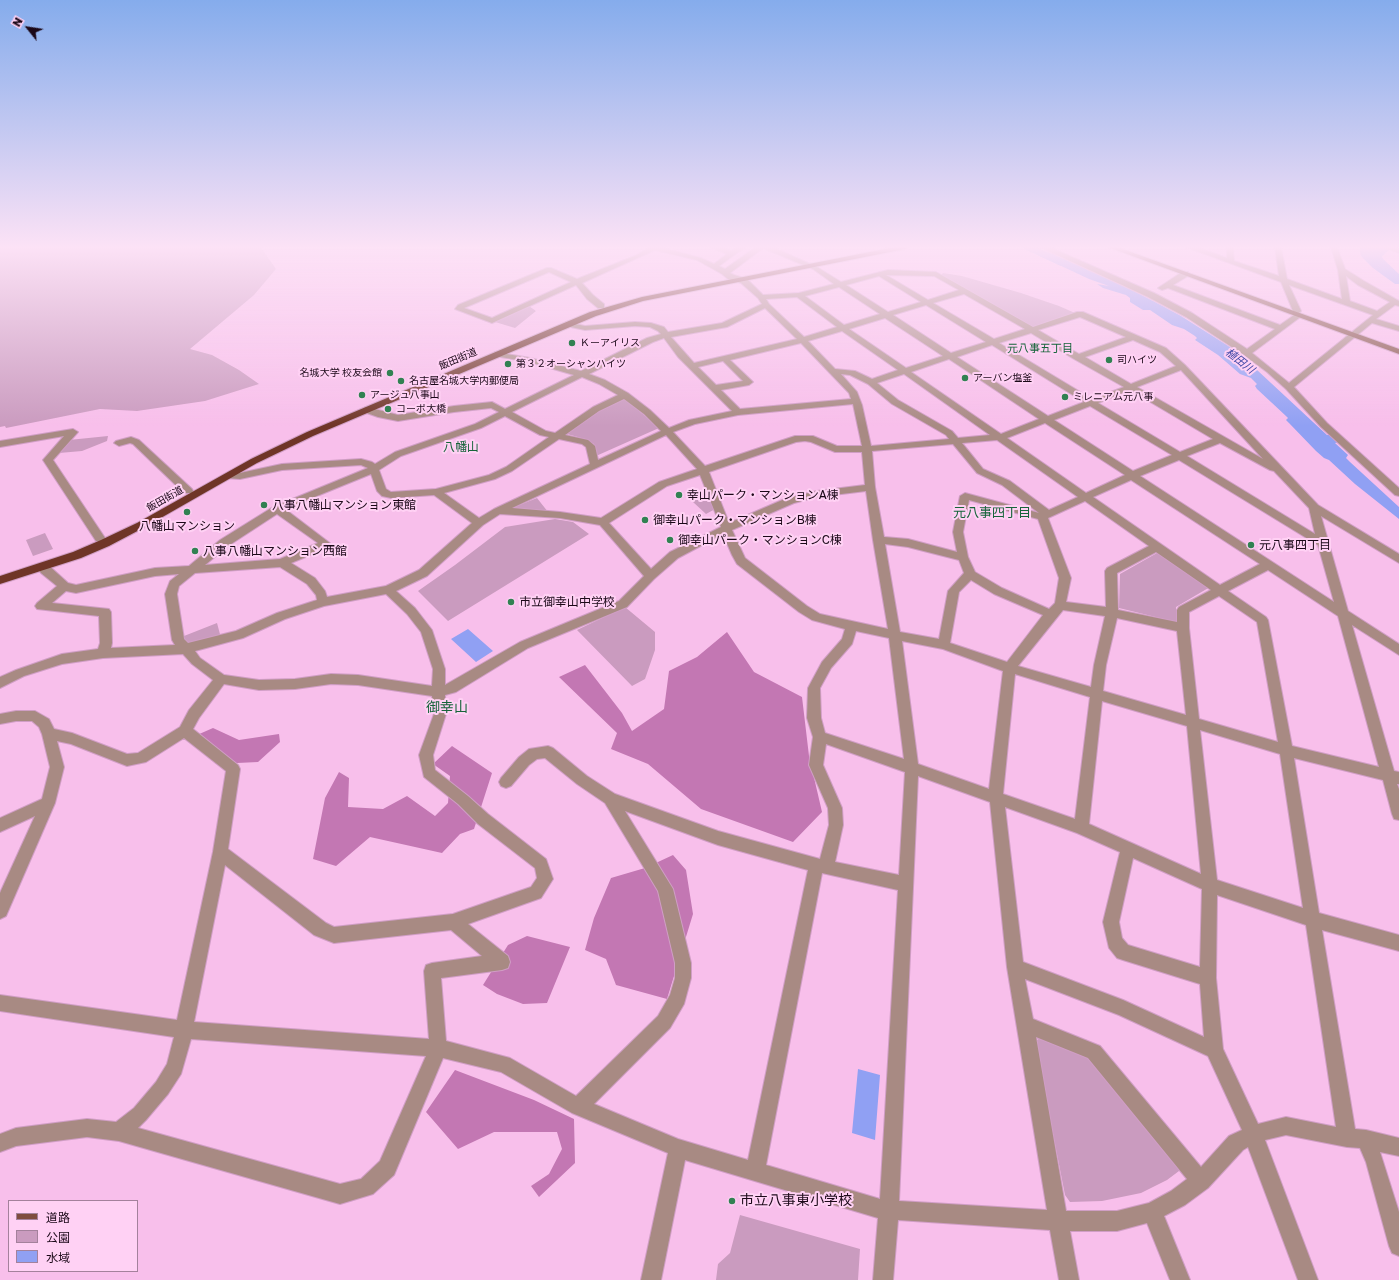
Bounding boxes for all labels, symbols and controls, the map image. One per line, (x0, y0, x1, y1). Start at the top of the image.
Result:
north arrow (8, 8, 48, 48)
text: N (9, 15, 25, 29)
place label: Ｋーアイリス (580, 337, 640, 349)
marker: Ｋーアイリス (567, 338, 577, 348)
district label: 元八事五丁目 (1007, 342, 1073, 356)
street label: 飯田街道 (437, 346, 479, 372)
water label: 植田川 (1223, 346, 1257, 376)
place label: 司ハイツ (1117, 354, 1157, 366)
marker: 司ハイツ (1104, 355, 1114, 365)
place label: 第３２オーシャンハイツ (516, 358, 626, 370)
marker: 第３２オーシャンハイツ (503, 359, 513, 369)
place label: 名城大学 校友会館 (300, 367, 382, 379)
marker: 名城大学 校友会館 (385, 368, 395, 378)
place label: アーバン塩釜 (973, 372, 1032, 384)
marker: アーバン塩釜 (960, 373, 970, 383)
place label: 名古屋名城大学内郵便局 (409, 375, 519, 387)
marker: 名古屋名城大学内郵便局 (396, 376, 406, 386)
place label: アージュ八事山 (370, 389, 439, 401)
marker: アージュ八事山 (357, 390, 367, 400)
place label: ミレニアム元八事 (1073, 391, 1153, 403)
marker: ミレニアム元八事 (1060, 392, 1070, 402)
place label: コーポ大橋 (396, 403, 446, 415)
marker: コーポ大橋 (383, 404, 393, 414)
district label: 八幡山 (443, 440, 479, 454)
street label: 飯田街道 (145, 484, 185, 514)
place label: 幸山パーク・マンションA棟 (687, 488, 839, 502)
marker: 幸山パーク・マンションA棟 (674, 490, 684, 500)
place label: 八事八幡山マンション東館 (272, 498, 416, 512)
marker: 八事八幡山マンション東館 (259, 500, 269, 510)
district label: 元八事四丁目 (953, 505, 1031, 521)
marker: 八幡山マンション (182, 507, 192, 517)
place label: 御幸山パーク・マンションB棟 (653, 513, 817, 527)
marker: 御幸山パーク・マンションB棟 (640, 515, 650, 525)
place label: 八幡山マンション (139, 519, 235, 533)
place label: 御幸山パーク・マンションC棟 (678, 533, 842, 547)
marker: 御幸山パーク・マンションC棟 (665, 535, 675, 545)
place label: 元八事四丁目 (1259, 538, 1331, 552)
marker: 元八事四丁目 (1246, 540, 1256, 550)
place label: 八事八幡山マンション西館 (203, 544, 347, 558)
marker: 八事八幡山マンション西館 (190, 546, 200, 556)
place label: 市立御幸山中学校 (519, 595, 615, 609)
marker: 市立御幸山中学校 (506, 597, 516, 607)
district label: 御幸山 (426, 700, 468, 716)
place label: 市立八事東小学校 (740, 1193, 852, 1209)
marker: 市立八事東小学校 (727, 1196, 737, 1206)
legend (8, 1200, 138, 1272)
text: 道路 (46, 1210, 70, 1225)
text: 公園 (46, 1230, 70, 1245)
text: 水域 (46, 1250, 70, 1265)

